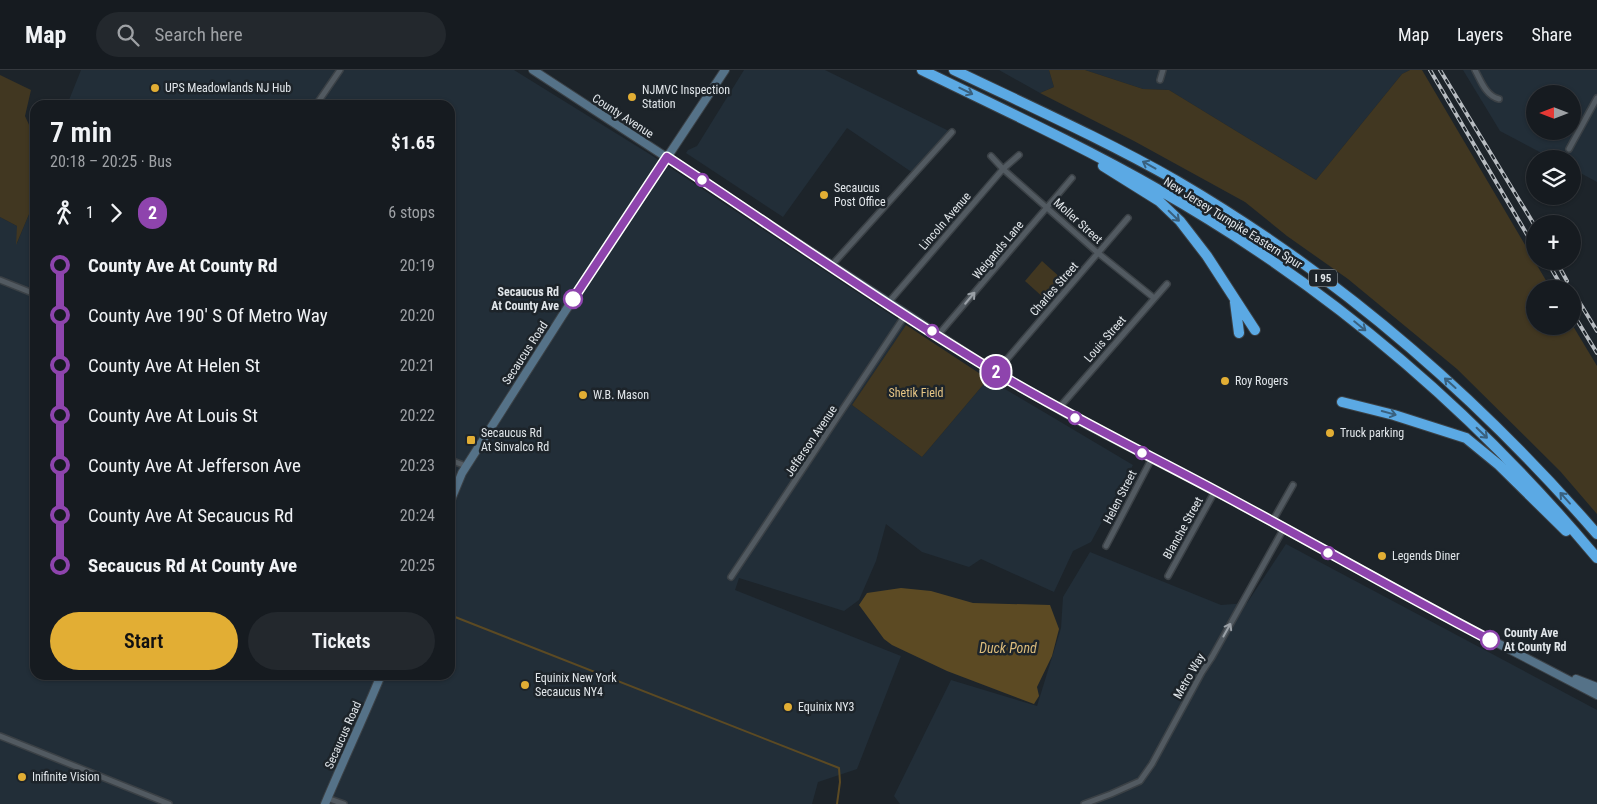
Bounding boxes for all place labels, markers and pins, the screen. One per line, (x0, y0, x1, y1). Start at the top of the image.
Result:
place label: UPS Meadowlands NJ Hub (165, 81, 291, 95)
marker: UPS Meadowlands NJ Hub (149, 82, 161, 94)
place label: NJMVC Inspection Station (642, 83, 730, 111)
marker: NJMVC Inspection Station (626, 91, 638, 103)
unlabelled marker (695, 173, 709, 187)
place label: Secaucus Post Office (834, 181, 886, 209)
marker: Secaucus Post Office (818, 189, 830, 201)
place label: Secaucus Rd At County Ave (491, 285, 559, 313)
marker: Secaucus Rd At County Ave (563, 289, 583, 309)
unlabelled marker (925, 324, 939, 338)
place label: Roy Rogers (1235, 374, 1288, 388)
marker: Roy Rogers (1219, 375, 1231, 387)
place label: W.B. Mason (593, 388, 649, 402)
marker: W.B. Mason (577, 389, 589, 401)
unlabelled marker (1068, 411, 1082, 425)
place label: Secaucus Rd At Sinvalco Rd (481, 426, 549, 454)
place label: Truck parking (1340, 426, 1404, 440)
marker: Truck parking (1324, 427, 1336, 439)
marker: Secaucus Rd At Sinvalco Rd (465, 434, 477, 446)
unlabelled marker (1135, 446, 1149, 460)
unlabelled marker (1321, 546, 1335, 560)
place label: Legends Diner (1392, 549, 1460, 563)
marker: Legends Diner (1376, 550, 1388, 562)
place label: County Ave At County Rd (1504, 626, 1567, 654)
marker: County Ave At County Rd (1480, 630, 1500, 650)
place label: Equinix New York Secaucus NY4 (535, 671, 617, 699)
marker: Equinix New York Secaucus NY4 (519, 679, 531, 691)
place label: Equinix NY3 (798, 700, 855, 714)
marker: Equinix NY3 (782, 701, 794, 713)
place label: Inifinite Vision (32, 770, 100, 784)
marker: Inifinite Vision (16, 771, 28, 783)

